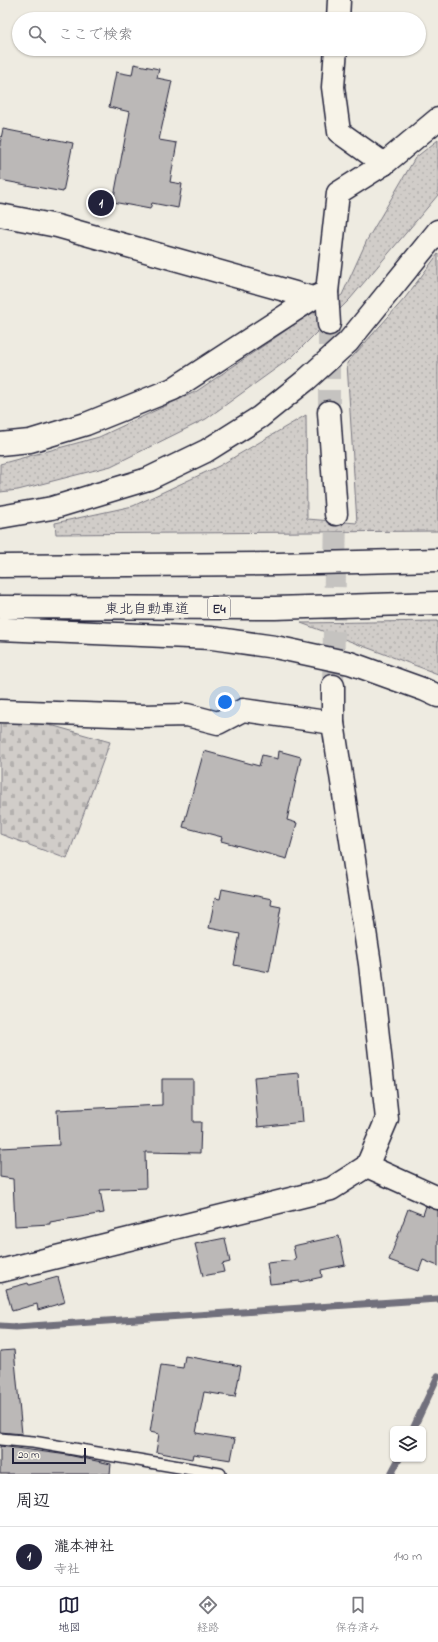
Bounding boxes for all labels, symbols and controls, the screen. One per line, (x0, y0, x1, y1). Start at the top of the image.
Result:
search box (12, 12, 426, 56)
icon: search (26, 23, 48, 45)
text: ここで検索 (58, 24, 133, 46)
pin: 1 (88, 188, 114, 218)
road number: E4 (208, 597, 230, 619)
street label: 東北自動車道 (105, 599, 189, 620)
your location (215, 692, 235, 712)
map controls (390, 1426, 426, 1462)
button: layers (390, 1426, 426, 1462)
scale bar (12, 1446, 86, 1465)
text: 20 m (18, 1447, 40, 1463)
text: 周辺 (16, 1489, 50, 1514)
text: 瀧本神社 (54, 1536, 114, 1558)
text: 1 (27, 1547, 31, 1566)
text: 140 m (394, 1547, 422, 1566)
text: 寺社 (54, 1560, 80, 1579)
tab: 地図 (58, 1594, 80, 1636)
tab: 経路 (197, 1594, 219, 1636)
tab: 保存済み (336, 1594, 380, 1636)

